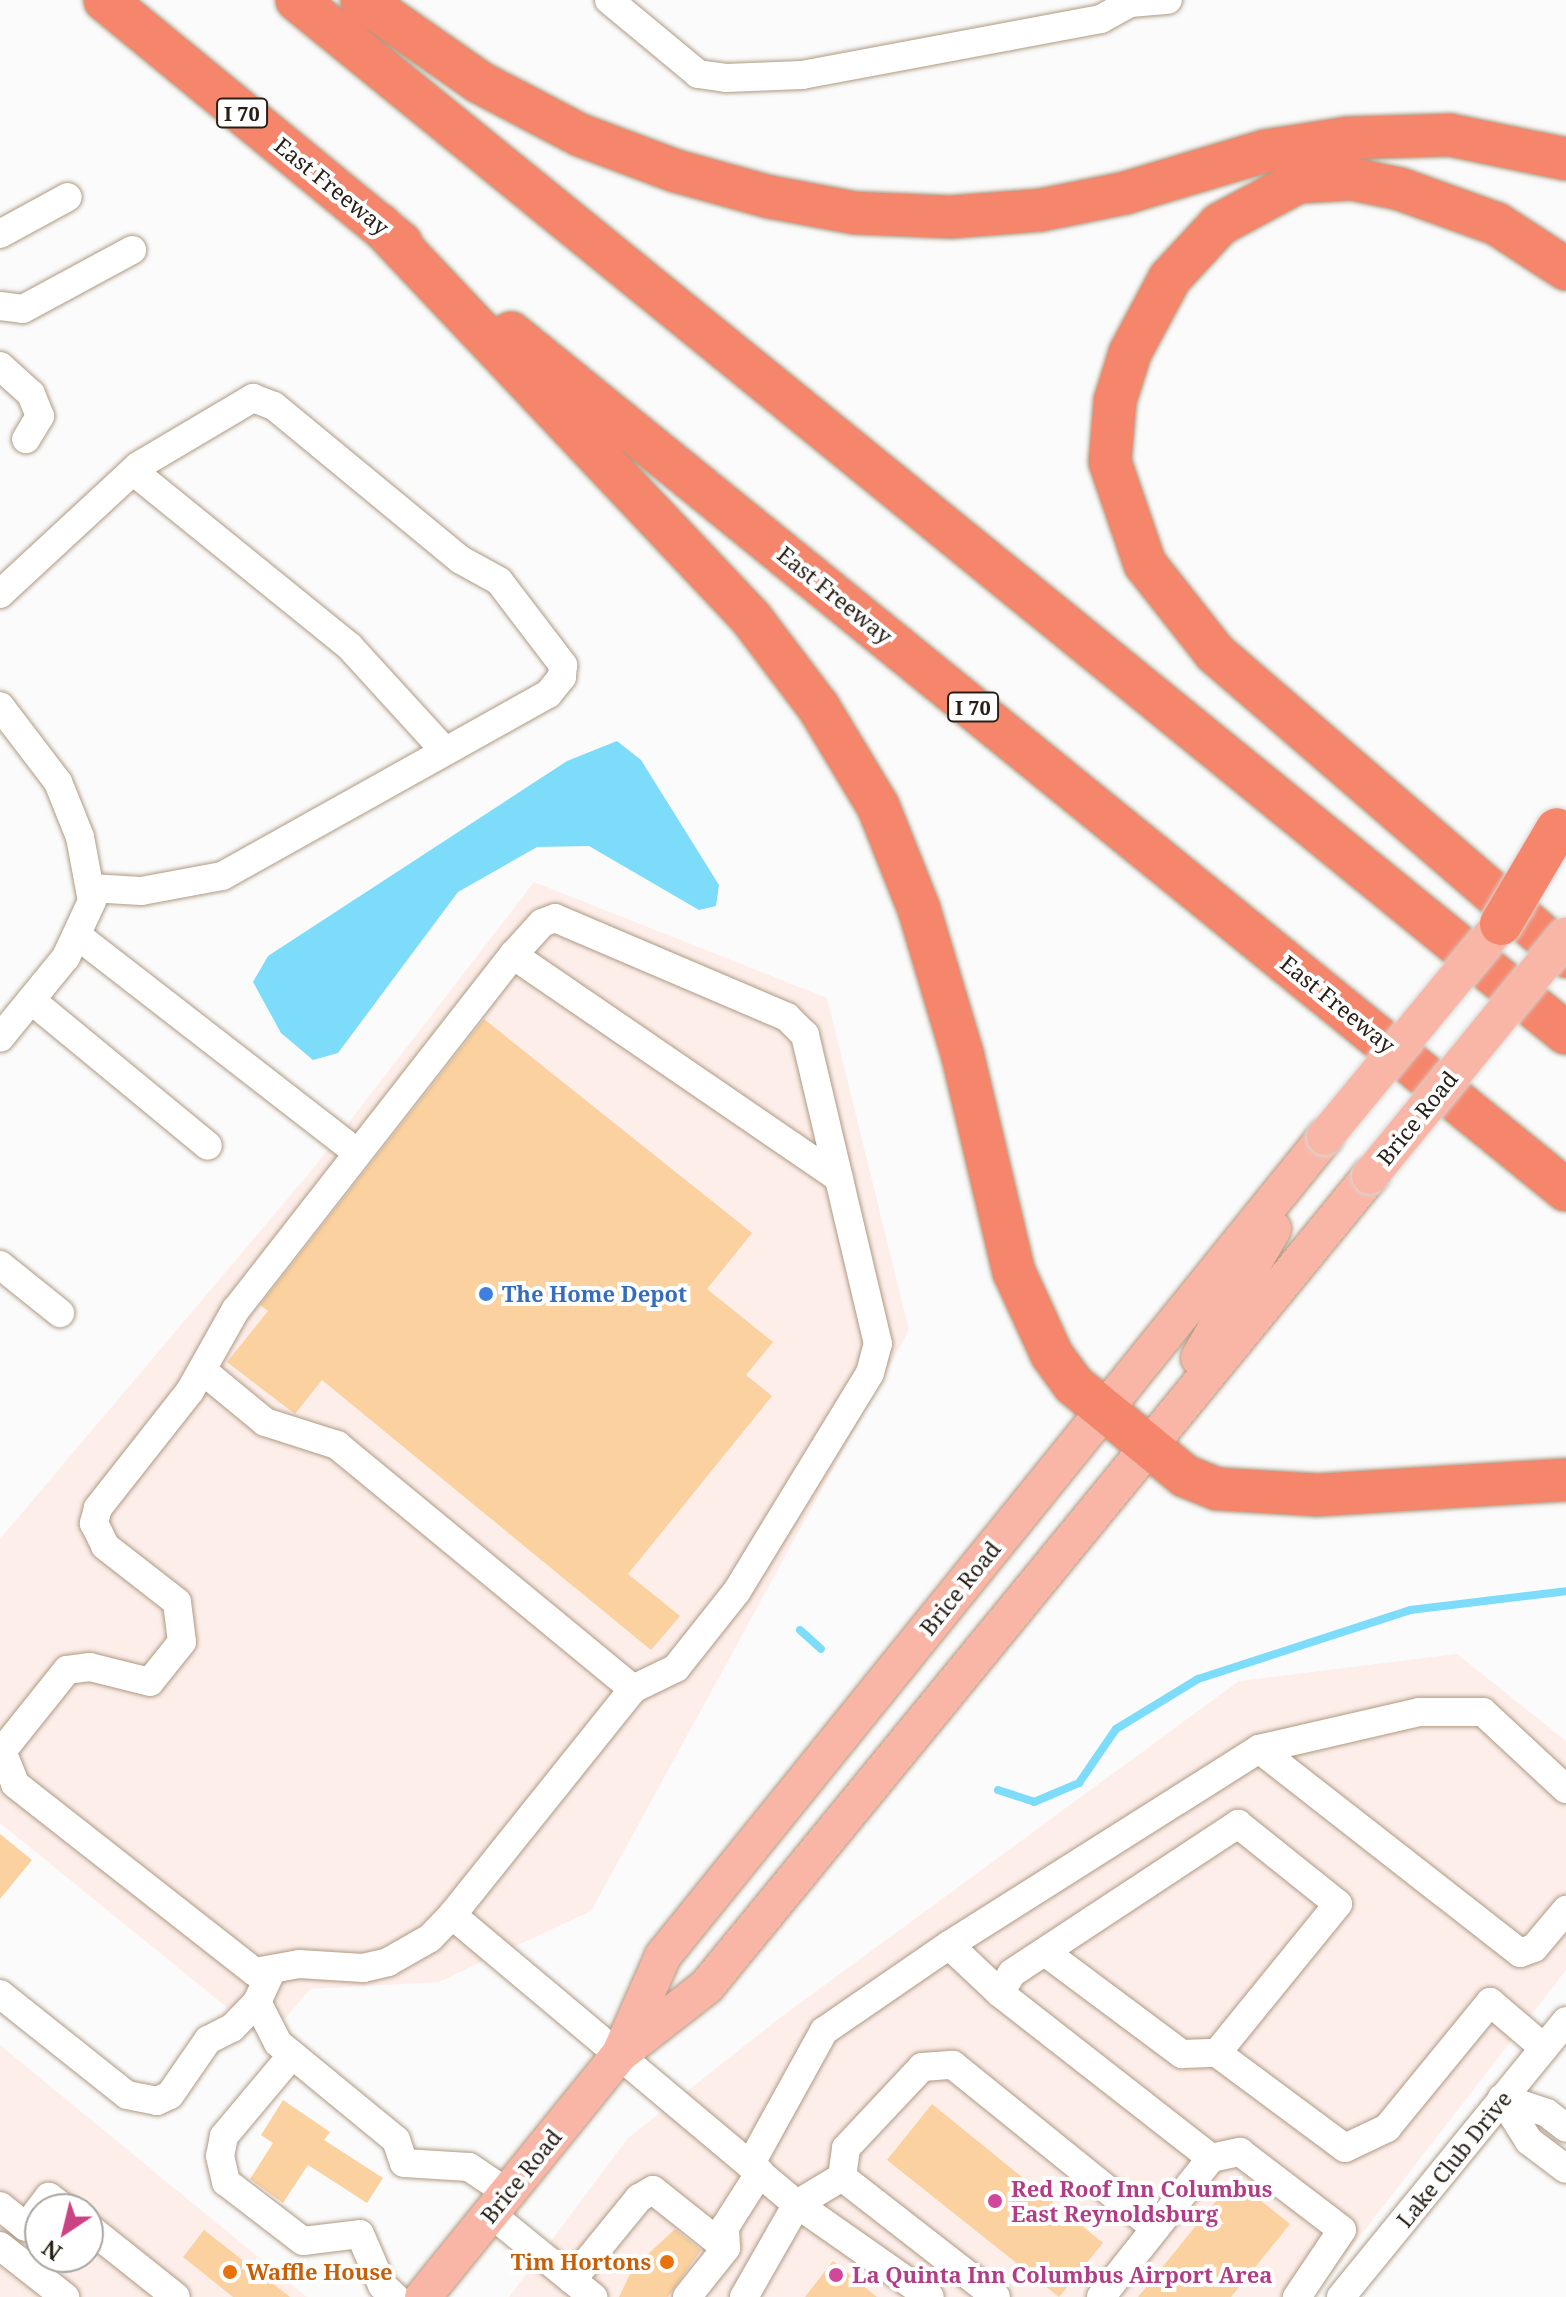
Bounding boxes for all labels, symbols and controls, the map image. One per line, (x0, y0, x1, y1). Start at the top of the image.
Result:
road number: I 70 (216, 97, 268, 129)
street label: East Freeway (269, 132, 395, 240)
street label: East Freeway (772, 541, 898, 649)
road number: I 70 (947, 691, 999, 723)
street label: East Freeway (1275, 950, 1401, 1058)
street label: Brice Road (1371, 1066, 1463, 1170)
place label: The Home Depot (502, 1281, 687, 1307)
marker: The Home Depot (477, 1285, 495, 1303)
street label: Brice Road (914, 1536, 1006, 1640)
street label: Lake Club Drive (1391, 2086, 1517, 2232)
street label: Brice Road (475, 2124, 567, 2228)
place label: Red Roof Inn Columbus East Reynoldsburg (1011, 2175, 1272, 2226)
marker: Red Roof Inn Columbus East Reynoldsburg (986, 2192, 1004, 2210)
north arrow (24, 2193, 104, 2273)
text: N (36, 2234, 67, 2268)
place label: Tim Hortons (511, 2249, 651, 2275)
marker: Tim Hortons (658, 2253, 676, 2271)
place label: Waffle House (246, 2259, 393, 2285)
place label: La Quinta Inn Columbus Airport Area (852, 2262, 1273, 2288)
marker: Waffle House (221, 2263, 239, 2281)
marker: La Quinta Inn Columbus Airport Area (827, 2266, 845, 2284)

